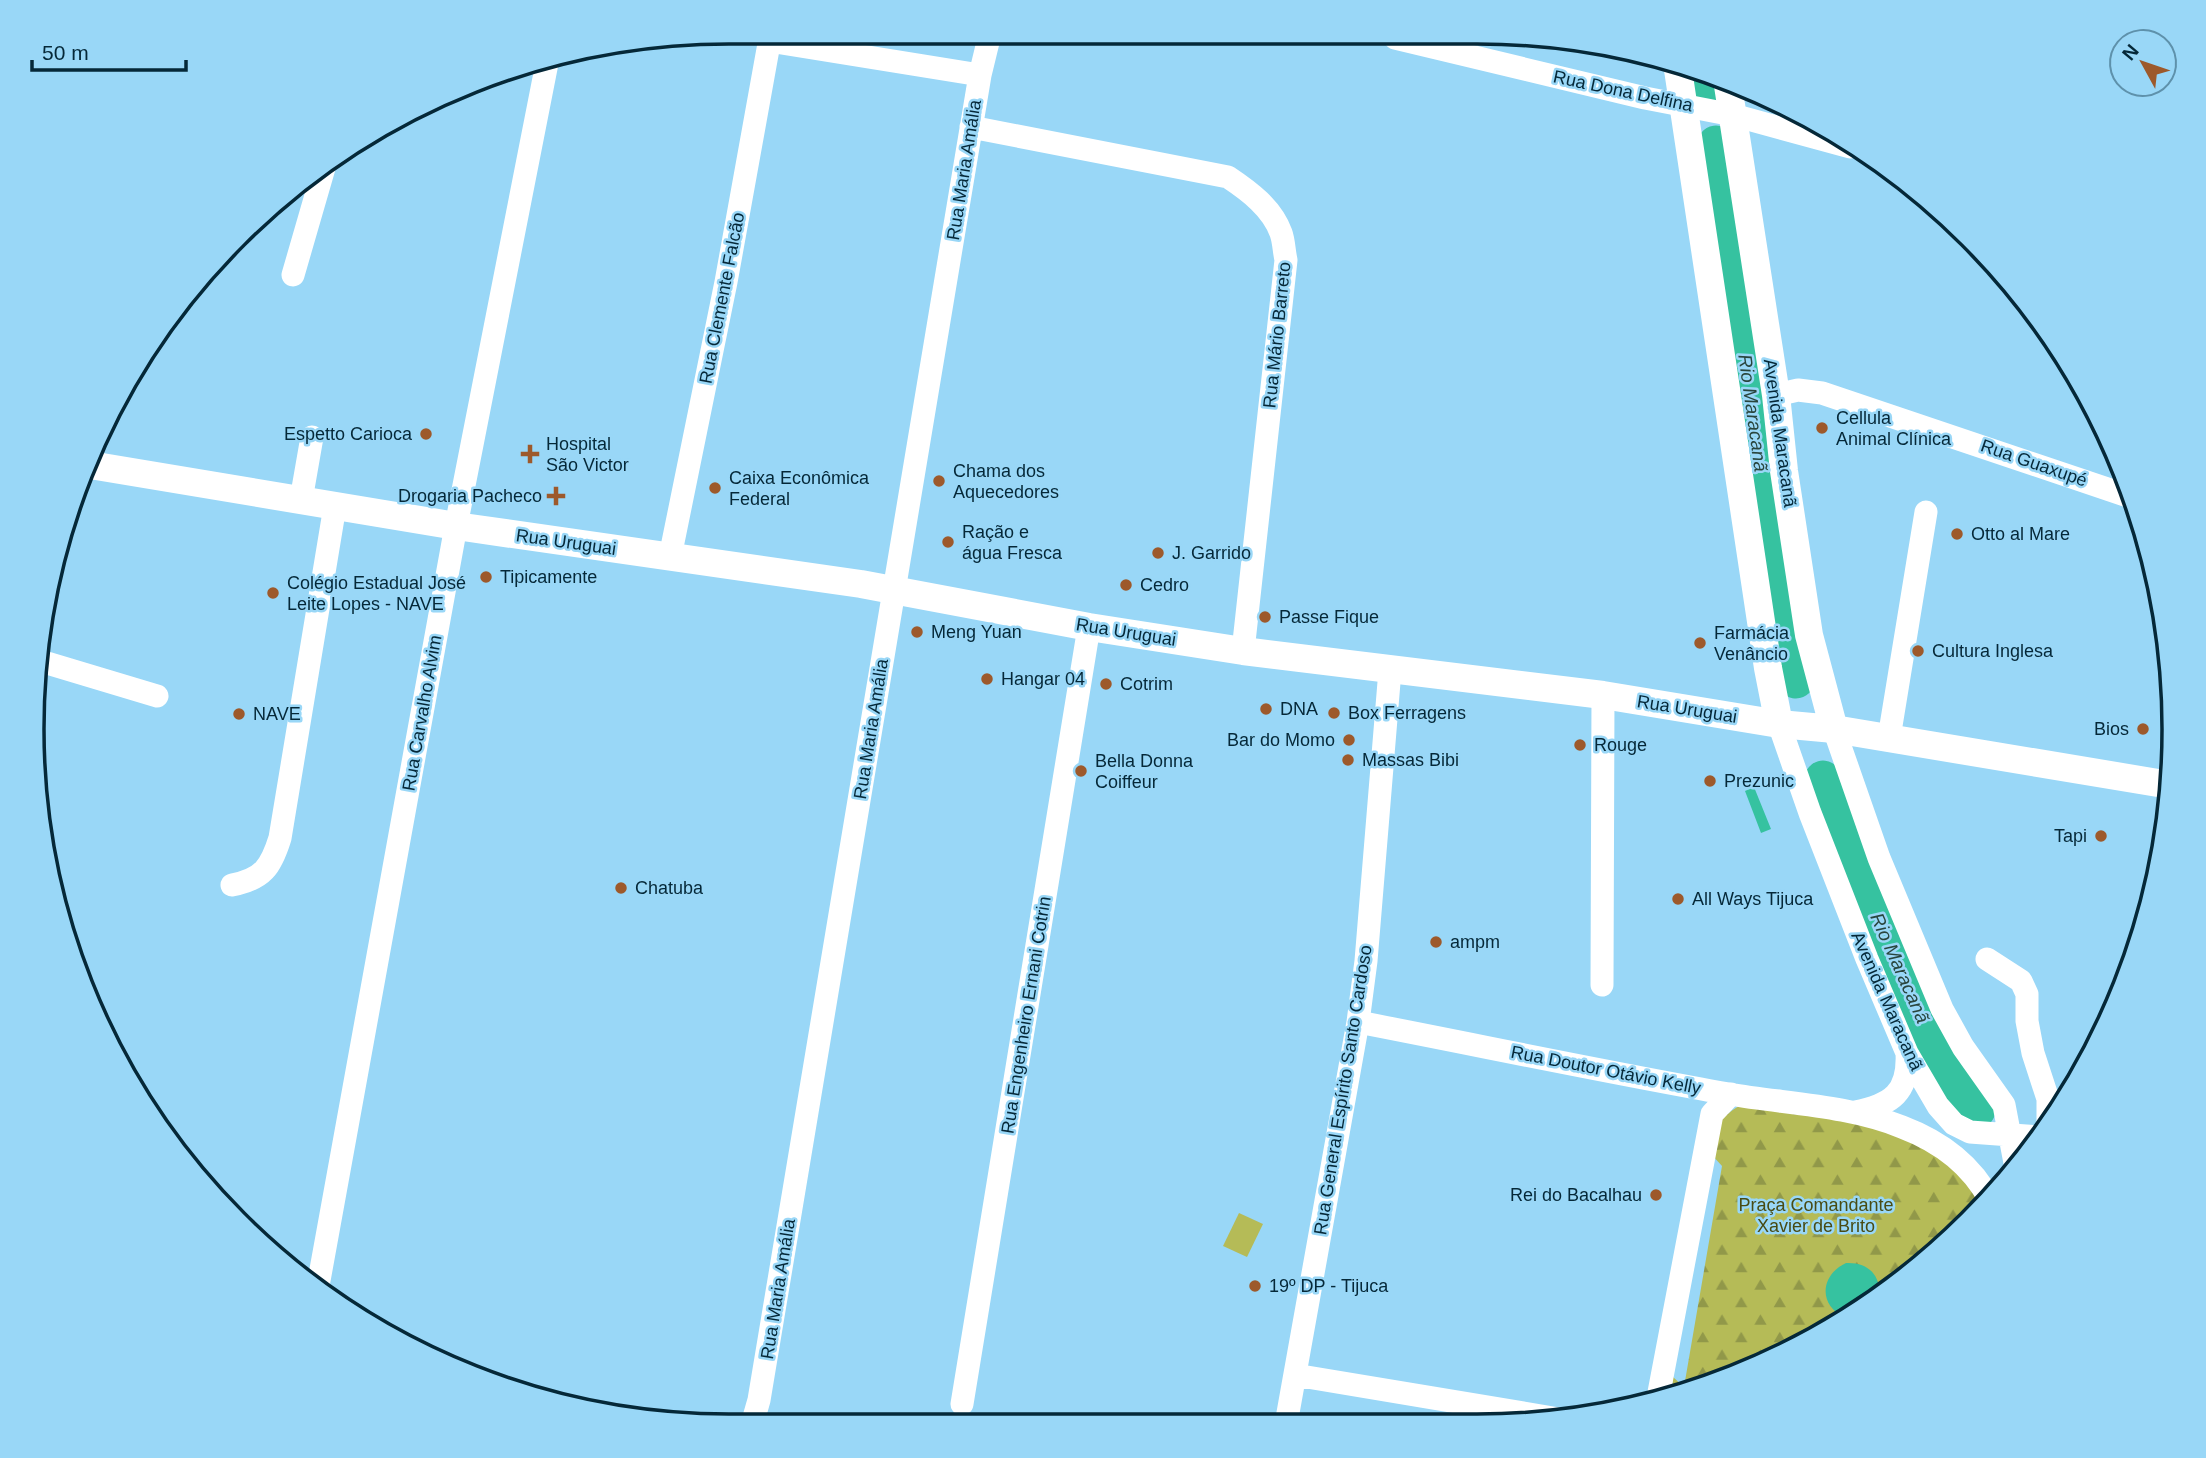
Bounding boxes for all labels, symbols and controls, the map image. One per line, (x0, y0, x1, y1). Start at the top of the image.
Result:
scale bar (32, 28, 186, 72)
north arrow (2108, 28, 2178, 98)
text: N (2118, 40, 2143, 64)
text: 50 m (42, 41, 89, 64)
street label: Rua Dona Delfina (1551, 66, 1696, 116)
street label: Rua Maria Amália (943, 97, 985, 242)
street label: Rua Clemente Falcão (696, 211, 748, 385)
street label: Rua Mário Barreto (1259, 261, 1295, 409)
water label: Rio Maracanã (1734, 353, 1772, 473)
street label: Avenida Maracanã (1760, 357, 1800, 510)
place label: Cellula Animal Clínica (1836, 408, 1952, 449)
marker: Cellula Animal Clínica (1814, 420, 1830, 436)
place label: Espetto Carioca (284, 424, 413, 444)
marker: Espetto Carioca (418, 426, 434, 442)
place label: Hospital São Victor (546, 434, 629, 475)
street label: Rua Guaxupé (1978, 435, 2090, 491)
marker: Hospital São Victor (520, 444, 540, 464)
place label: Chama dos Aquecedores (953, 461, 1059, 502)
place label: Caixa Econômica Federal (729, 468, 870, 509)
marker: Chama dos Aquecedores (931, 473, 947, 489)
marker: Caixa Econômica Federal (707, 480, 723, 496)
place label: Drogaria Pacheco (398, 486, 542, 506)
marker: Drogaria Pacheco (548, 488, 564, 504)
place label: Ração e água Fresca (962, 522, 1063, 563)
place label: Otto al Mare (1971, 524, 2070, 544)
street label: Rua Uruguai (515, 525, 617, 559)
marker: Otto al Mare (1949, 526, 1965, 542)
marker: Ração e água Fresca (940, 534, 956, 550)
place label: J. Garrido (1172, 543, 1251, 563)
marker: J. Garrido (1150, 545, 1166, 561)
place label: Tipicamente (500, 567, 597, 587)
marker: Tipicamente (478, 569, 494, 585)
place label: Colégio Estadual José Leite Lopes - NAVE (287, 573, 466, 614)
place label: Cedro (1140, 575, 1189, 595)
marker: Cedro (1118, 577, 1134, 593)
marker: Colégio Estadual José Leite Lopes - NAVE (265, 585, 281, 601)
place label: Passe Fique (1279, 607, 1379, 627)
marker: Passe Fique (1257, 609, 1273, 625)
street label: Rua Uruguai (1075, 614, 1177, 650)
place label: Meng Yuan (931, 622, 1022, 642)
place label: Farmácia Venâncio (1714, 623, 1790, 664)
marker: Meng Yuan (909, 624, 925, 640)
street label: Rua Carvalho Alvim (398, 633, 446, 793)
marker: Farmácia Venâncio (1692, 635, 1708, 651)
place label: Cultura Inglesa (1932, 641, 2054, 661)
marker: Cultura Inglesa (1910, 643, 1926, 659)
street label: Rua Maria Amália (850, 656, 892, 801)
place label: Hangar 04 (1001, 669, 1085, 689)
marker: Hangar 04 (979, 671, 995, 687)
place label: Cotrim (1120, 674, 1173, 694)
marker: Cotrim (1098, 676, 1114, 692)
street label: Rua Uruguai (1636, 691, 1738, 727)
place label: DNA (1280, 699, 1318, 719)
marker: DNA (1258, 701, 1274, 717)
place label: Box Ferragens (1348, 703, 1466, 723)
place label: NAVE (253, 704, 301, 724)
marker: Box Ferragens (1326, 705, 1342, 721)
marker: NAVE (231, 706, 247, 722)
place label: Bios (2094, 719, 2129, 739)
marker: Bios (2135, 721, 2151, 737)
place label: Bar do Momo (1227, 730, 1335, 750)
marker: Bar do Momo (1341, 732, 1357, 748)
place label: Rouge (1594, 735, 1647, 755)
marker: Rouge (1572, 737, 1588, 753)
place label: Massas Bibi (1362, 750, 1459, 770)
place label: Bella Donna Coiffeur (1095, 751, 1194, 792)
marker: Massas Bibi (1340, 752, 1356, 768)
marker: Bella Donna Coiffeur (1073, 763, 1089, 779)
place label: Prezunic (1724, 771, 1794, 791)
marker: Prezunic (1702, 773, 1718, 789)
place label: Tapi (2054, 826, 2087, 846)
marker: Tapi (2093, 828, 2109, 844)
place label: Chatuba (635, 878, 704, 898)
marker: Chatuba (613, 880, 629, 896)
place label: All Ways Tijuca (1692, 889, 1814, 909)
marker: All Ways Tijuca (1670, 891, 1686, 907)
street label: Rua Engenheiro Ernani Cotrin (997, 895, 1055, 1135)
water label: Rio Maracanã (1866, 910, 1934, 1027)
street label: Avenida Maracanã (1847, 929, 1927, 1074)
place label: ampm (1450, 932, 1500, 952)
marker: ampm (1428, 934, 1444, 950)
street label: Rua General Espírito Santo Cardoso (1310, 944, 1376, 1236)
street label: Rua Doutor Otávio Kelly (1509, 1042, 1703, 1098)
place label: Rei do Bacalhau (1510, 1185, 1642, 1205)
marker: Rei do Bacalhau (1648, 1187, 1664, 1203)
park label: Praça Comandante Xavier de Brito (1738, 1195, 1894, 1236)
street label: Rua Maria Amália (757, 1216, 799, 1361)
place label: 19º DP - Tijuca (1269, 1276, 1389, 1296)
marker: 19º DP - Tijuca (1247, 1278, 1263, 1294)

